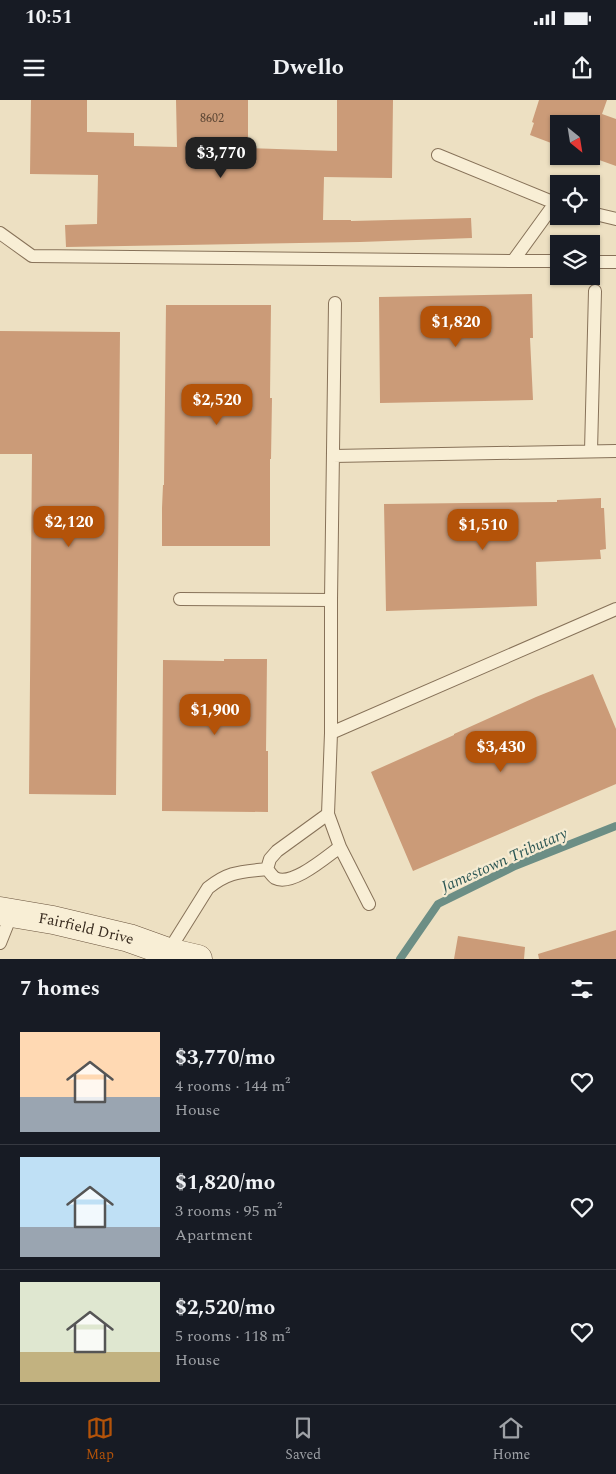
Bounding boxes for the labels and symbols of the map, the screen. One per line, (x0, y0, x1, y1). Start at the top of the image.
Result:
house number: 8602 (200, 109, 224, 128)
north arrow (550, 115, 600, 165)
pin: $3,770 (180, 136, 262, 179)
pin: $1,820 (415, 306, 497, 348)
pin: $2,520 (176, 384, 258, 426)
pin: $2,120 (28, 506, 110, 548)
pin: $1,510 (442, 508, 524, 551)
pin: $1,900 (174, 694, 256, 736)
pin: $3,430 (460, 730, 542, 773)
water label: Jamestown Tributary (436, 821, 571, 899)
street label: Fairfield Drive (37, 907, 137, 951)

